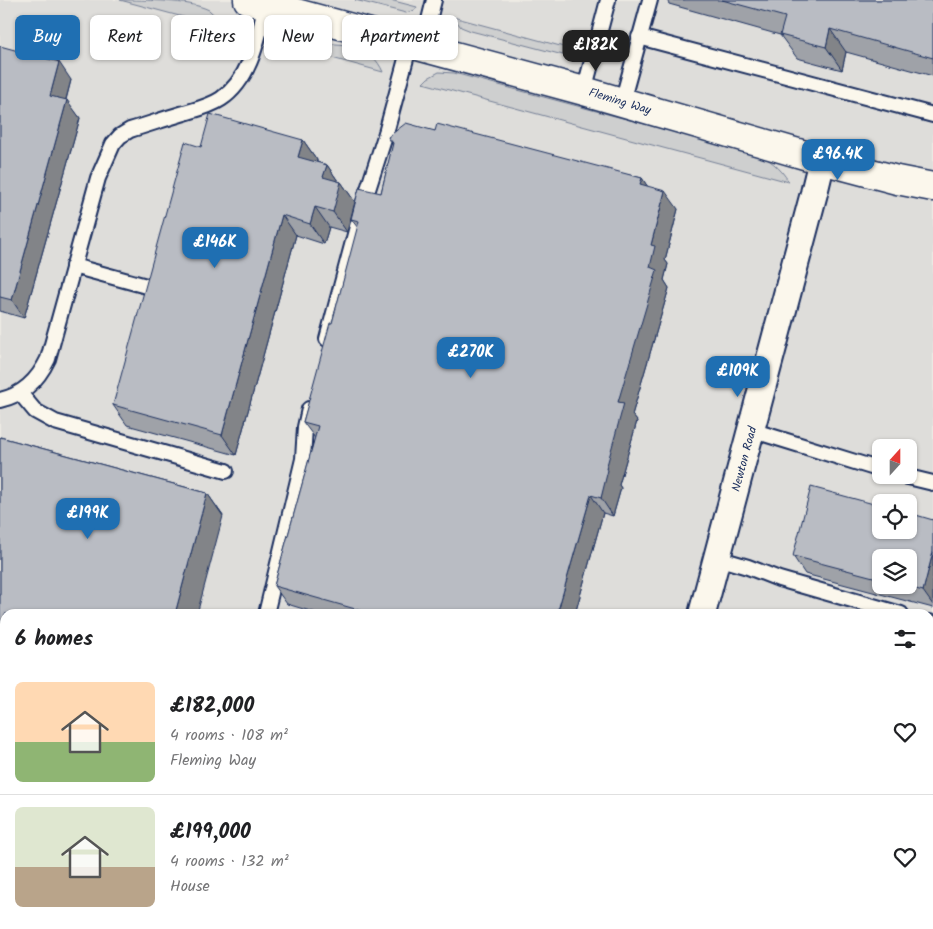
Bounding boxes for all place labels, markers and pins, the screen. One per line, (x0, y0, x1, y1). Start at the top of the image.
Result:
pin: £182K (561, 30, 631, 72)
pin: £96.4K (797, 138, 879, 181)
pin: £146K (180, 226, 250, 269)
pin: £270K (436, 336, 506, 379)
pin: £109K (703, 356, 773, 398)
pin: £199K (53, 498, 123, 540)

